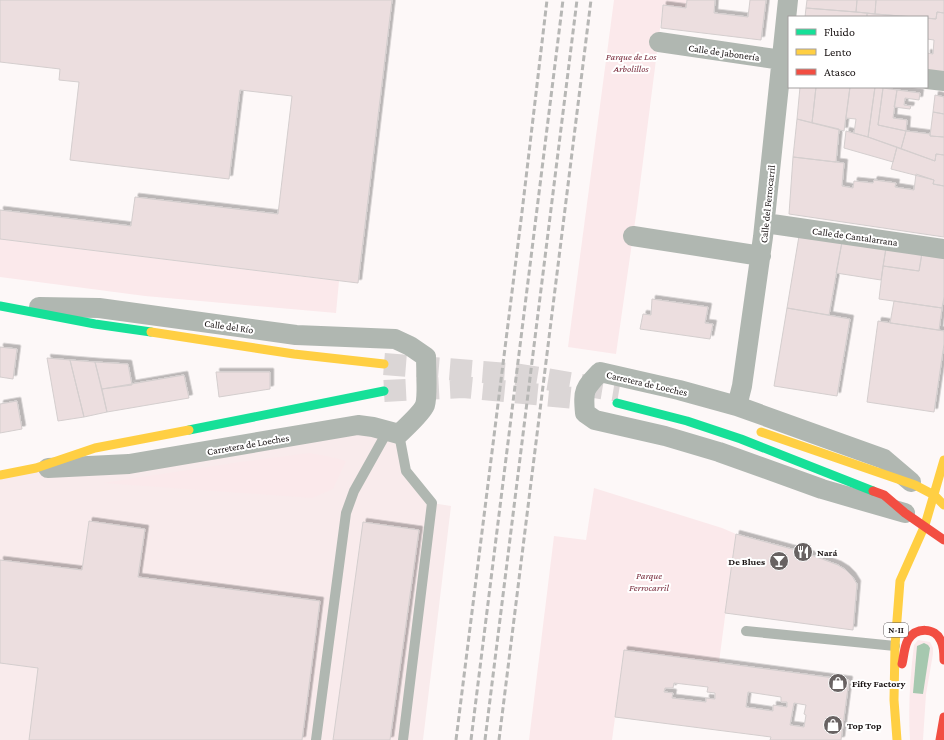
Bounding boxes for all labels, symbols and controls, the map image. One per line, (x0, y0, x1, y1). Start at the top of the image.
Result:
legend (788, 16, 928, 88)
text: Fluido (824, 25, 855, 39)
street label: Calle de Jabonería (688, 42, 761, 63)
text: Lento (824, 45, 852, 59)
park label: Parque de Los Arbolillos (606, 51, 657, 74)
text: Atasco (824, 65, 856, 79)
street label: Calle del Ferrocarril (758, 164, 777, 244)
street label: Calle de Cantalarrana (812, 225, 899, 248)
street label: Calle del Río (204, 318, 254, 335)
street label: Carretera de Loeches (605, 369, 689, 398)
street label: Carretera de Loeches (206, 432, 290, 457)
restaurant icon: Nará (792, 541, 814, 563)
place label: Nará (817, 547, 837, 558)
bar icon: De Blues (768, 550, 790, 572)
place label: De Blues (728, 556, 765, 567)
park label: Parque Ferrocarril (629, 570, 670, 593)
road number: N-II (884, 623, 908, 637)
shop icon: Fifty Factory (827, 672, 849, 694)
place label: Fifty Factory (852, 678, 906, 689)
shop icon: Top Top (822, 714, 844, 736)
place label: Top Top (847, 720, 882, 731)

